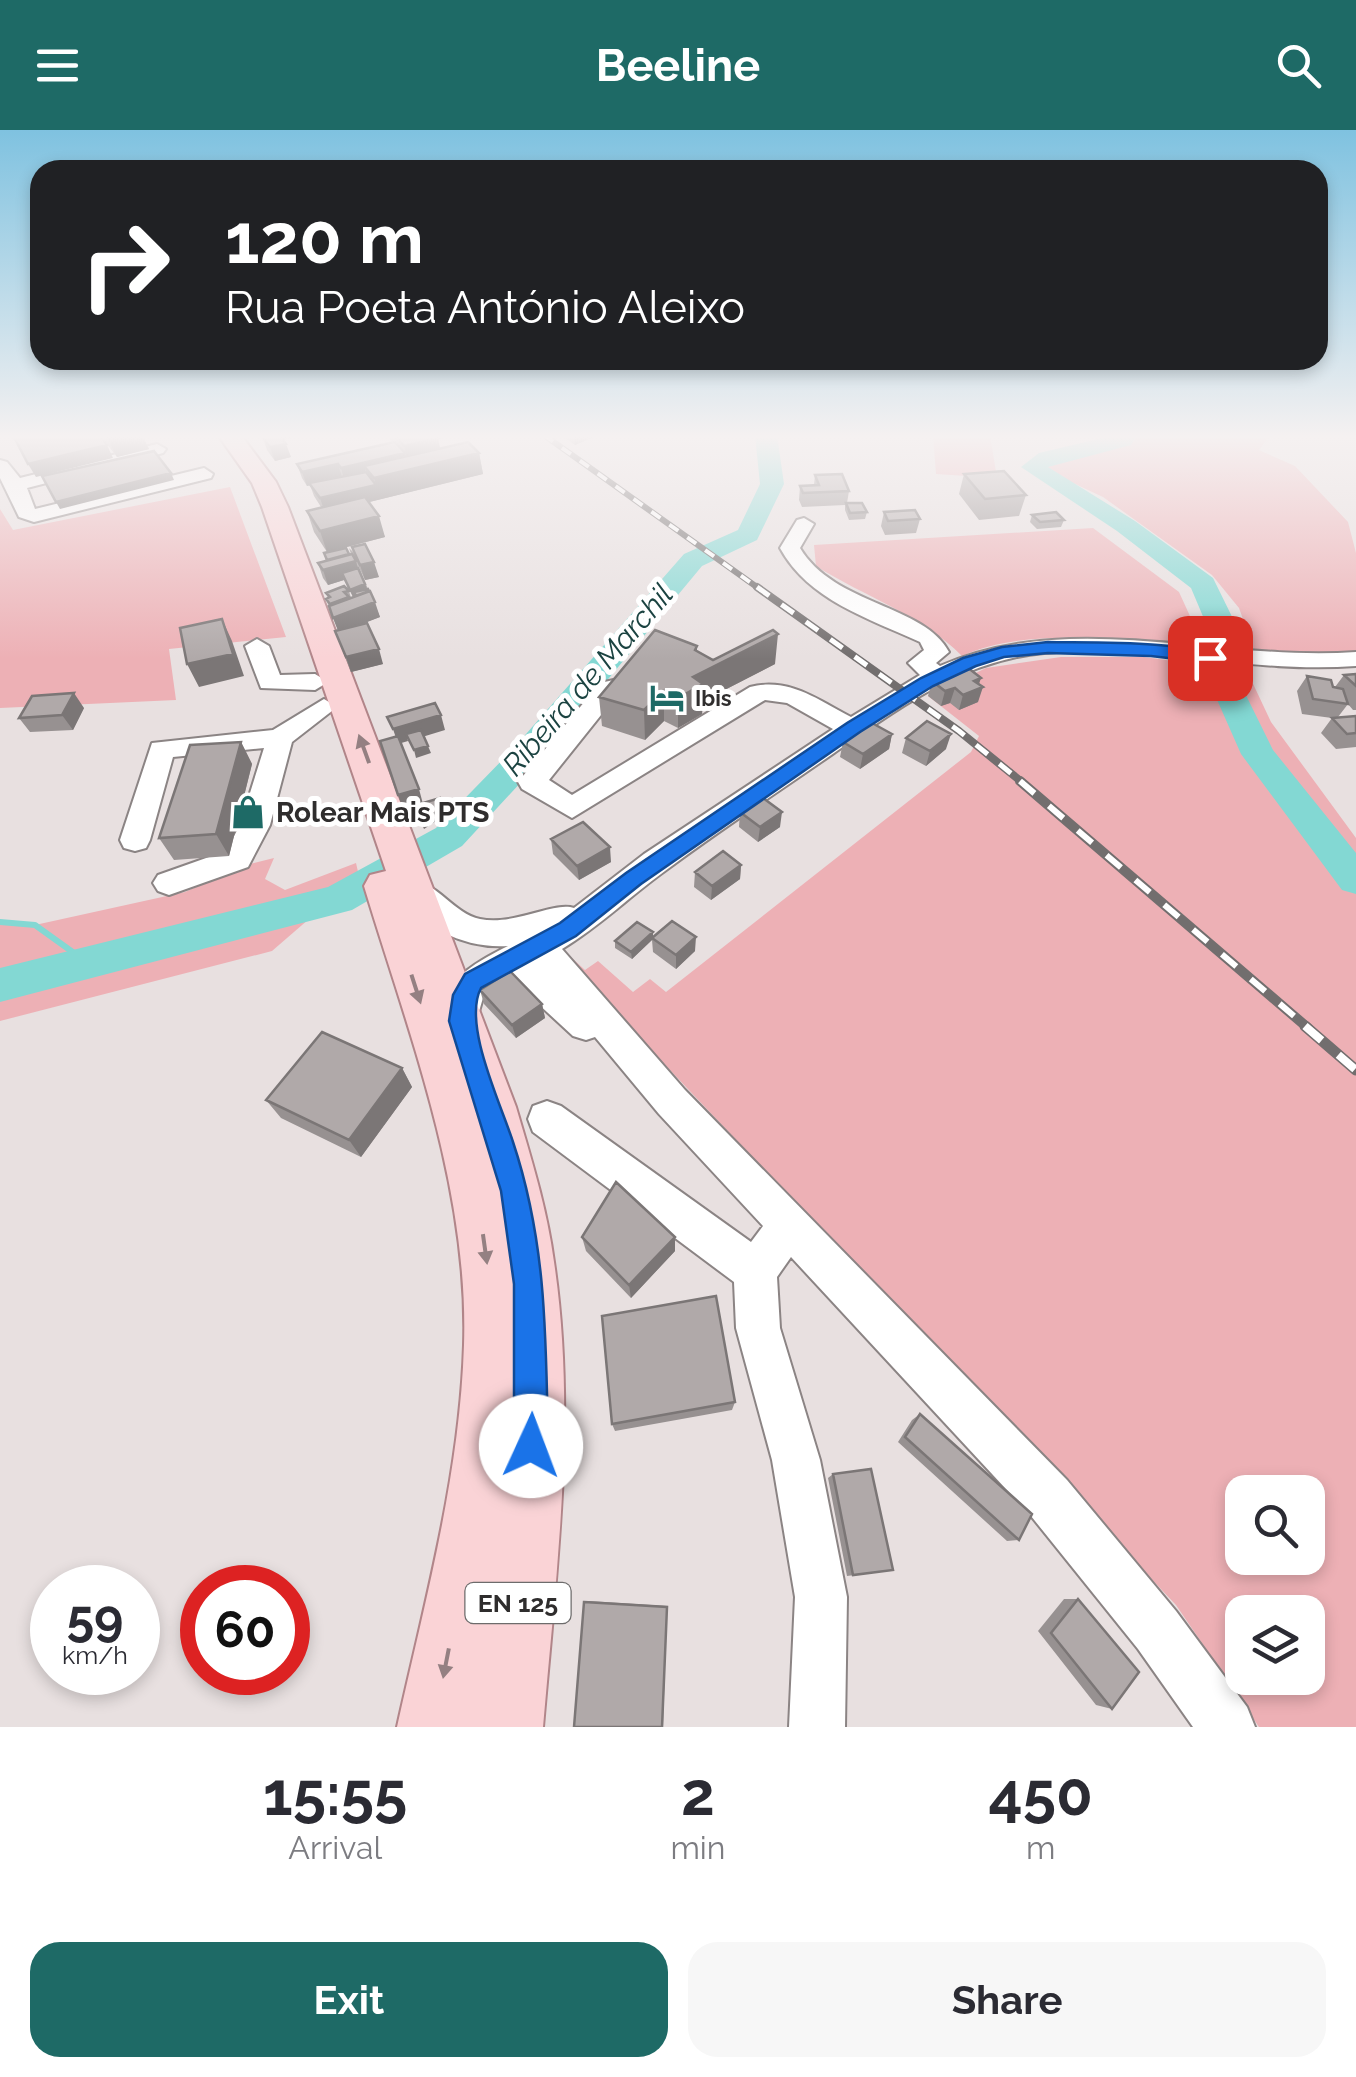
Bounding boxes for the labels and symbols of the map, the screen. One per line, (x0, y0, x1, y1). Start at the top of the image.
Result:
water label: Ribeira de Marchil (495, 577, 680, 782)
pin (1168, 616, 1253, 701)
hotel icon: Ibis (648, 679, 686, 717)
place label: Ibis (695, 685, 732, 711)
one-way arrow (356, 733, 371, 763)
shop icon: Rolear Mais PTS (229, 793, 267, 831)
place label: Rolear Mais PTS (276, 796, 490, 829)
one-way arrow (409, 974, 424, 1005)
one-way arrow (478, 1234, 494, 1266)
position arrow (479, 1394, 583, 1498)
speed limit sign: 60 (180, 1565, 310, 1695)
road number: EN 125 (466, 1583, 570, 1623)
one-way arrow (438, 1648, 453, 1680)

